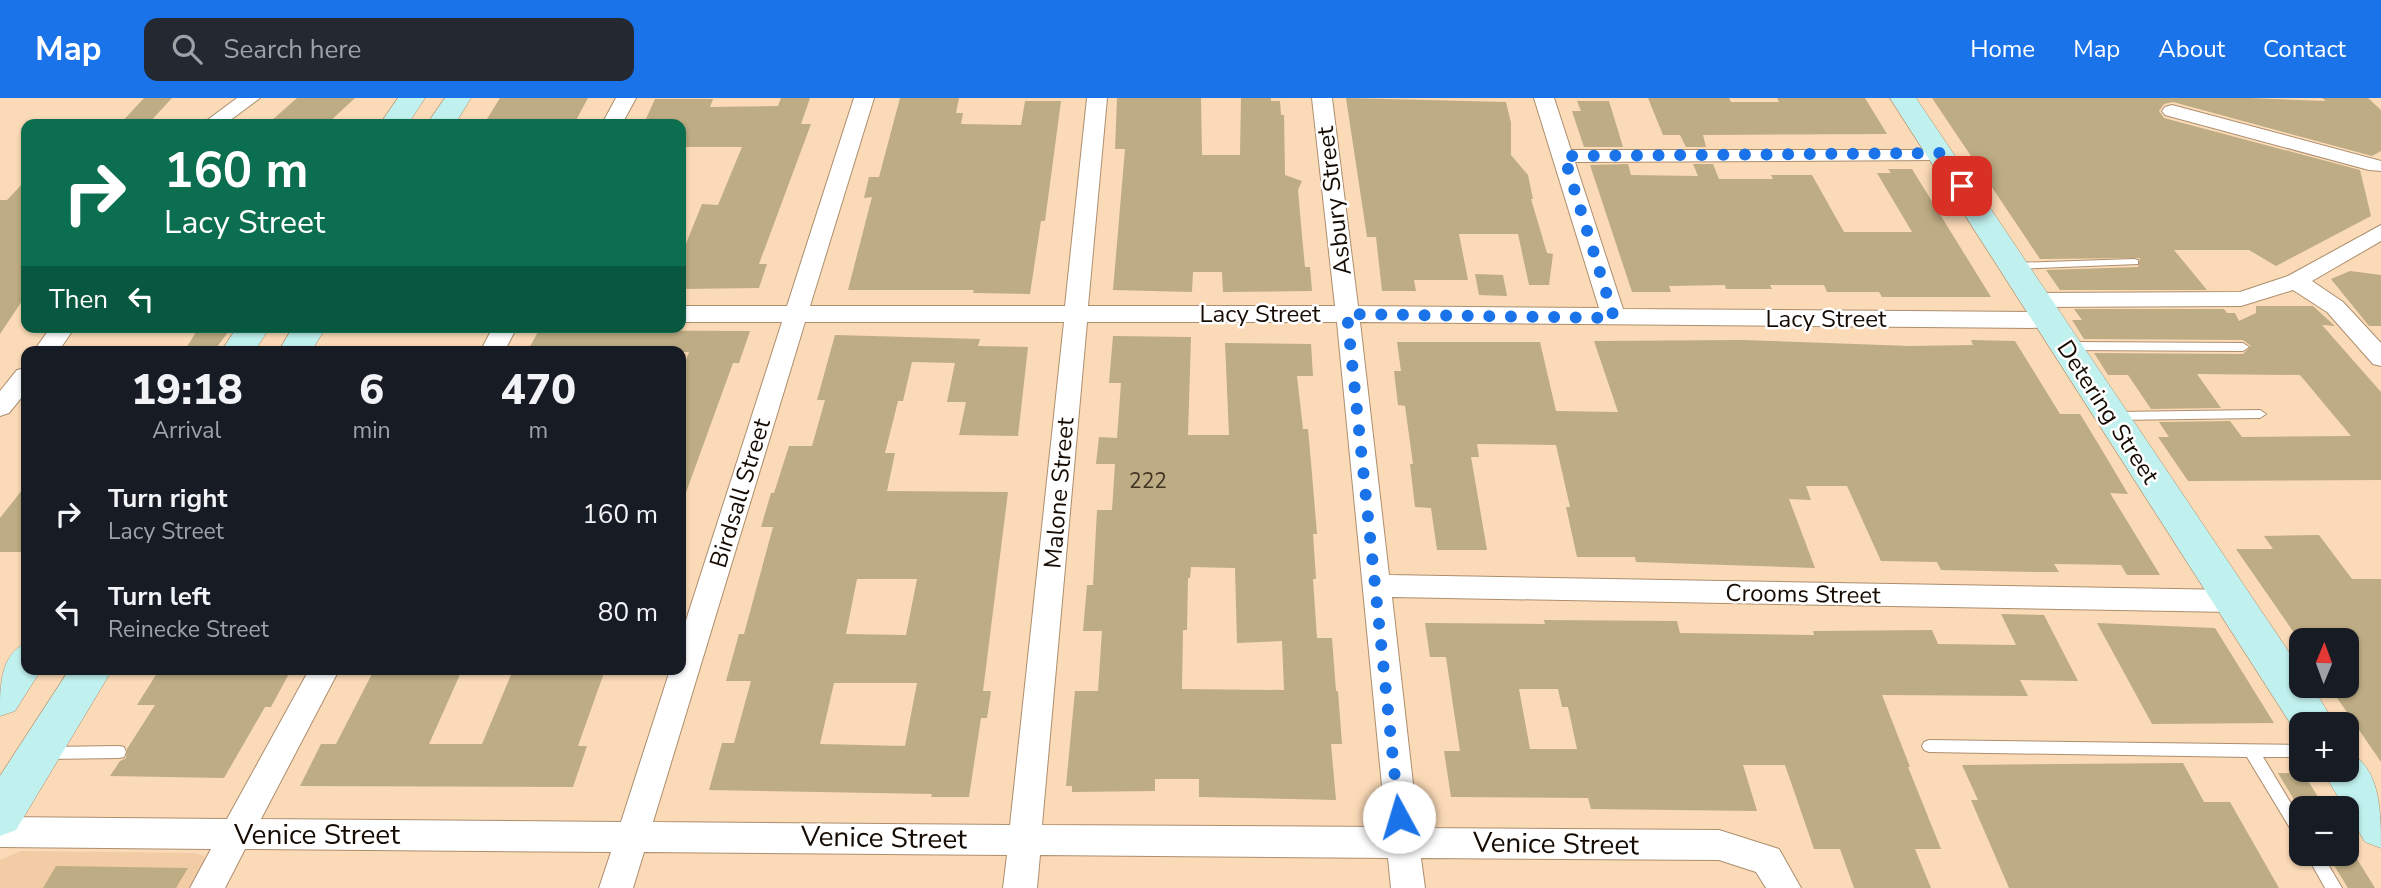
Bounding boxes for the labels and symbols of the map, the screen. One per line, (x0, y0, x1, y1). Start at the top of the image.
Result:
street label: Asbury Street (1309, 124, 1359, 277)
pin (1932, 156, 1992, 216)
street label: Lacy Street (1200, 298, 1321, 330)
street label: Lacy Street (1766, 303, 1887, 335)
street label: Detering Street (2050, 334, 2167, 490)
street label: Birdsall Street (702, 414, 778, 571)
street label: Malone Street (1036, 415, 1082, 570)
house number: 222 (1129, 467, 1167, 495)
street label: Crooms Street (1725, 577, 1881, 611)
north arrow (2289, 628, 2359, 698)
position arrow (1362, 780, 1436, 854)
street label: Venice Street (233, 816, 400, 854)
street label: Venice Street (800, 818, 968, 858)
street label: Venice Street (1472, 824, 1640, 864)

